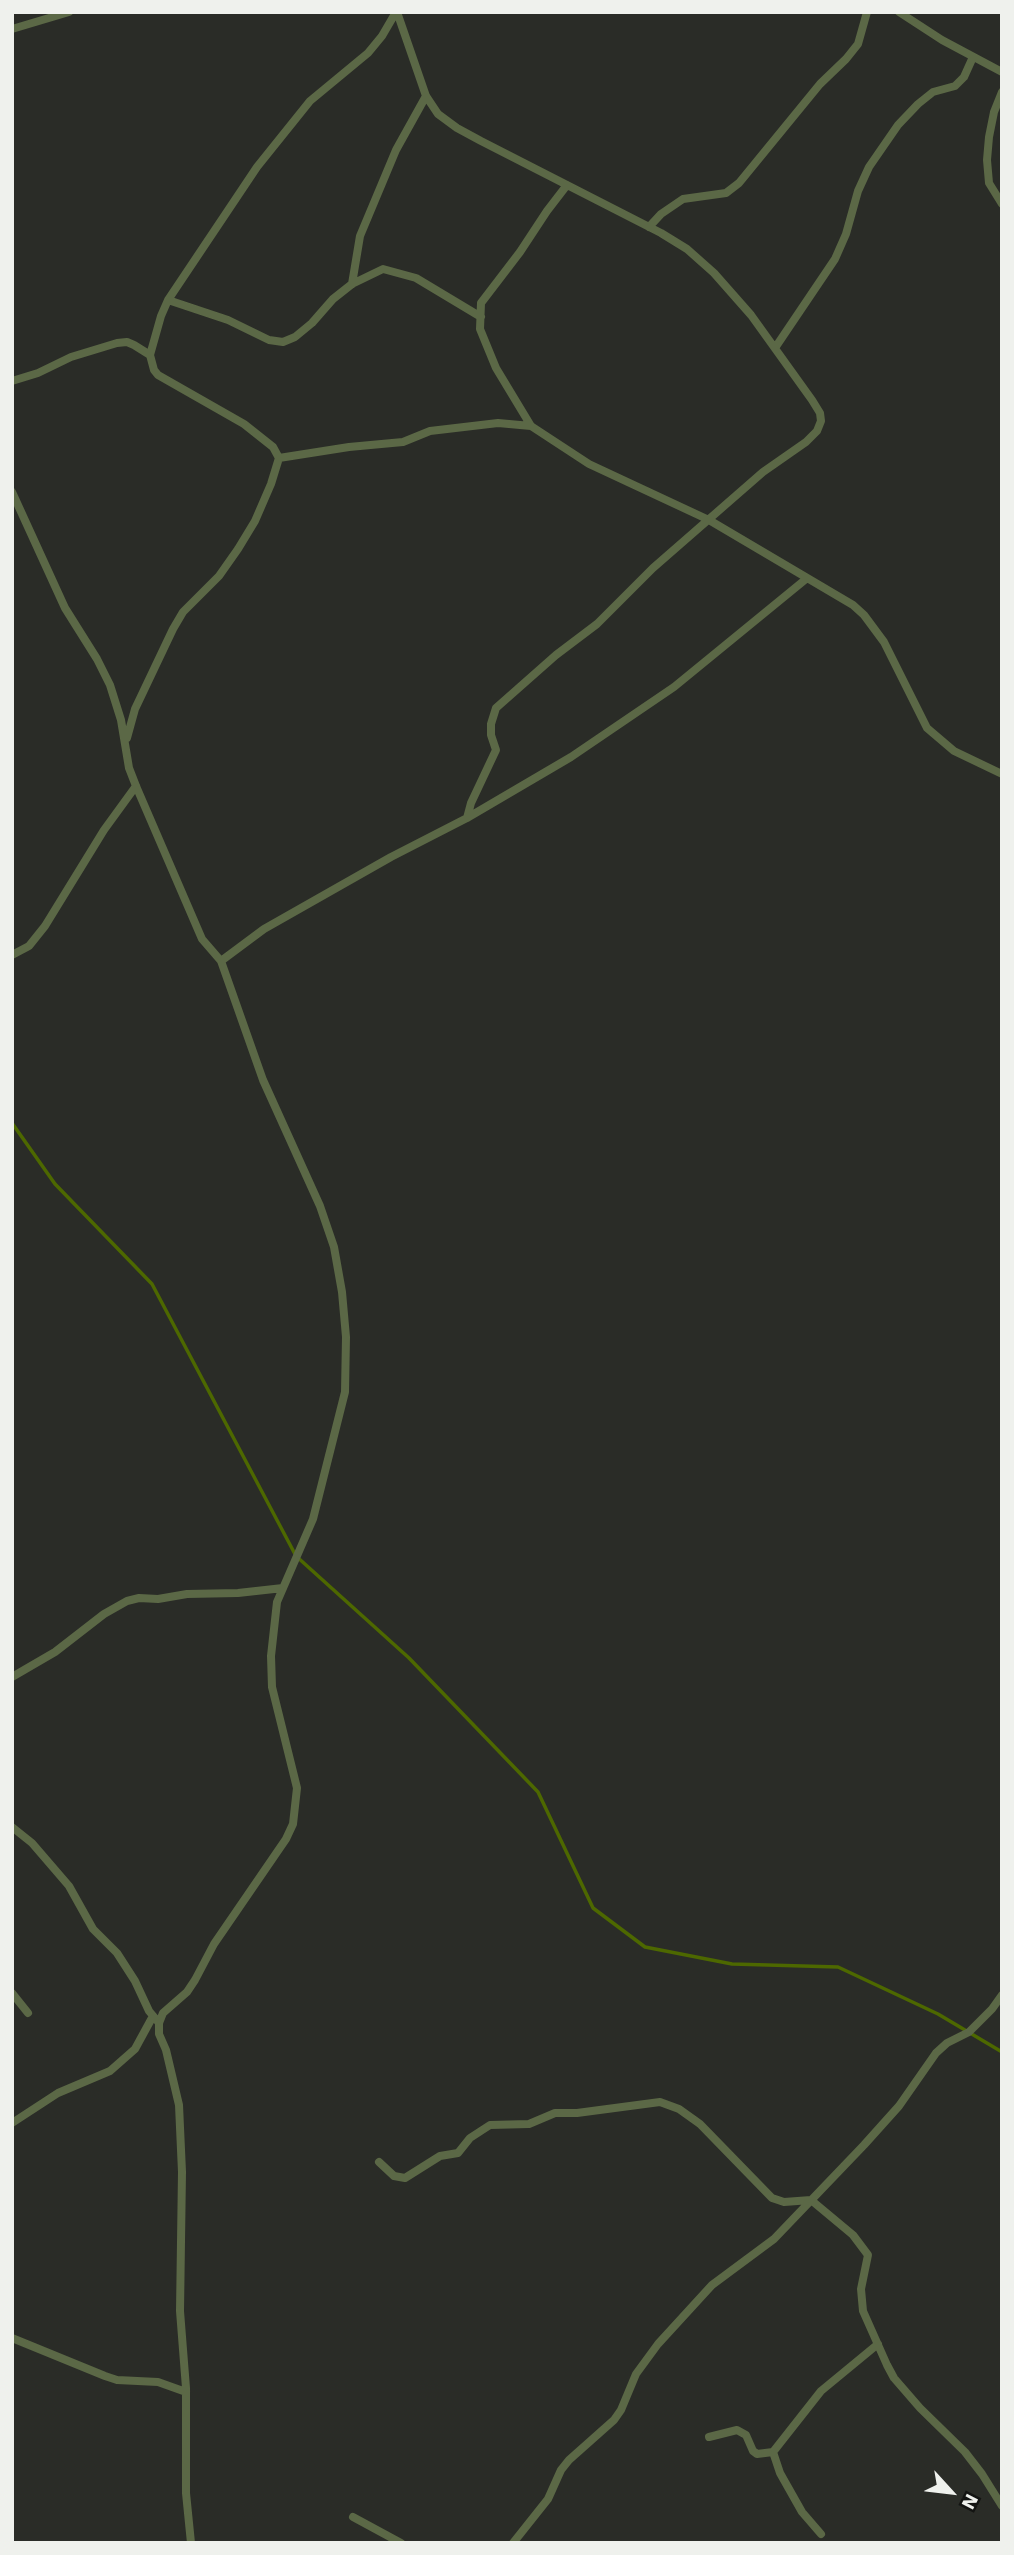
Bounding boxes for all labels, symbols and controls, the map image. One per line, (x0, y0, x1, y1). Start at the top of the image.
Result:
north arrow (916, 2457, 986, 2527)
text: N (957, 2490, 984, 2513)

